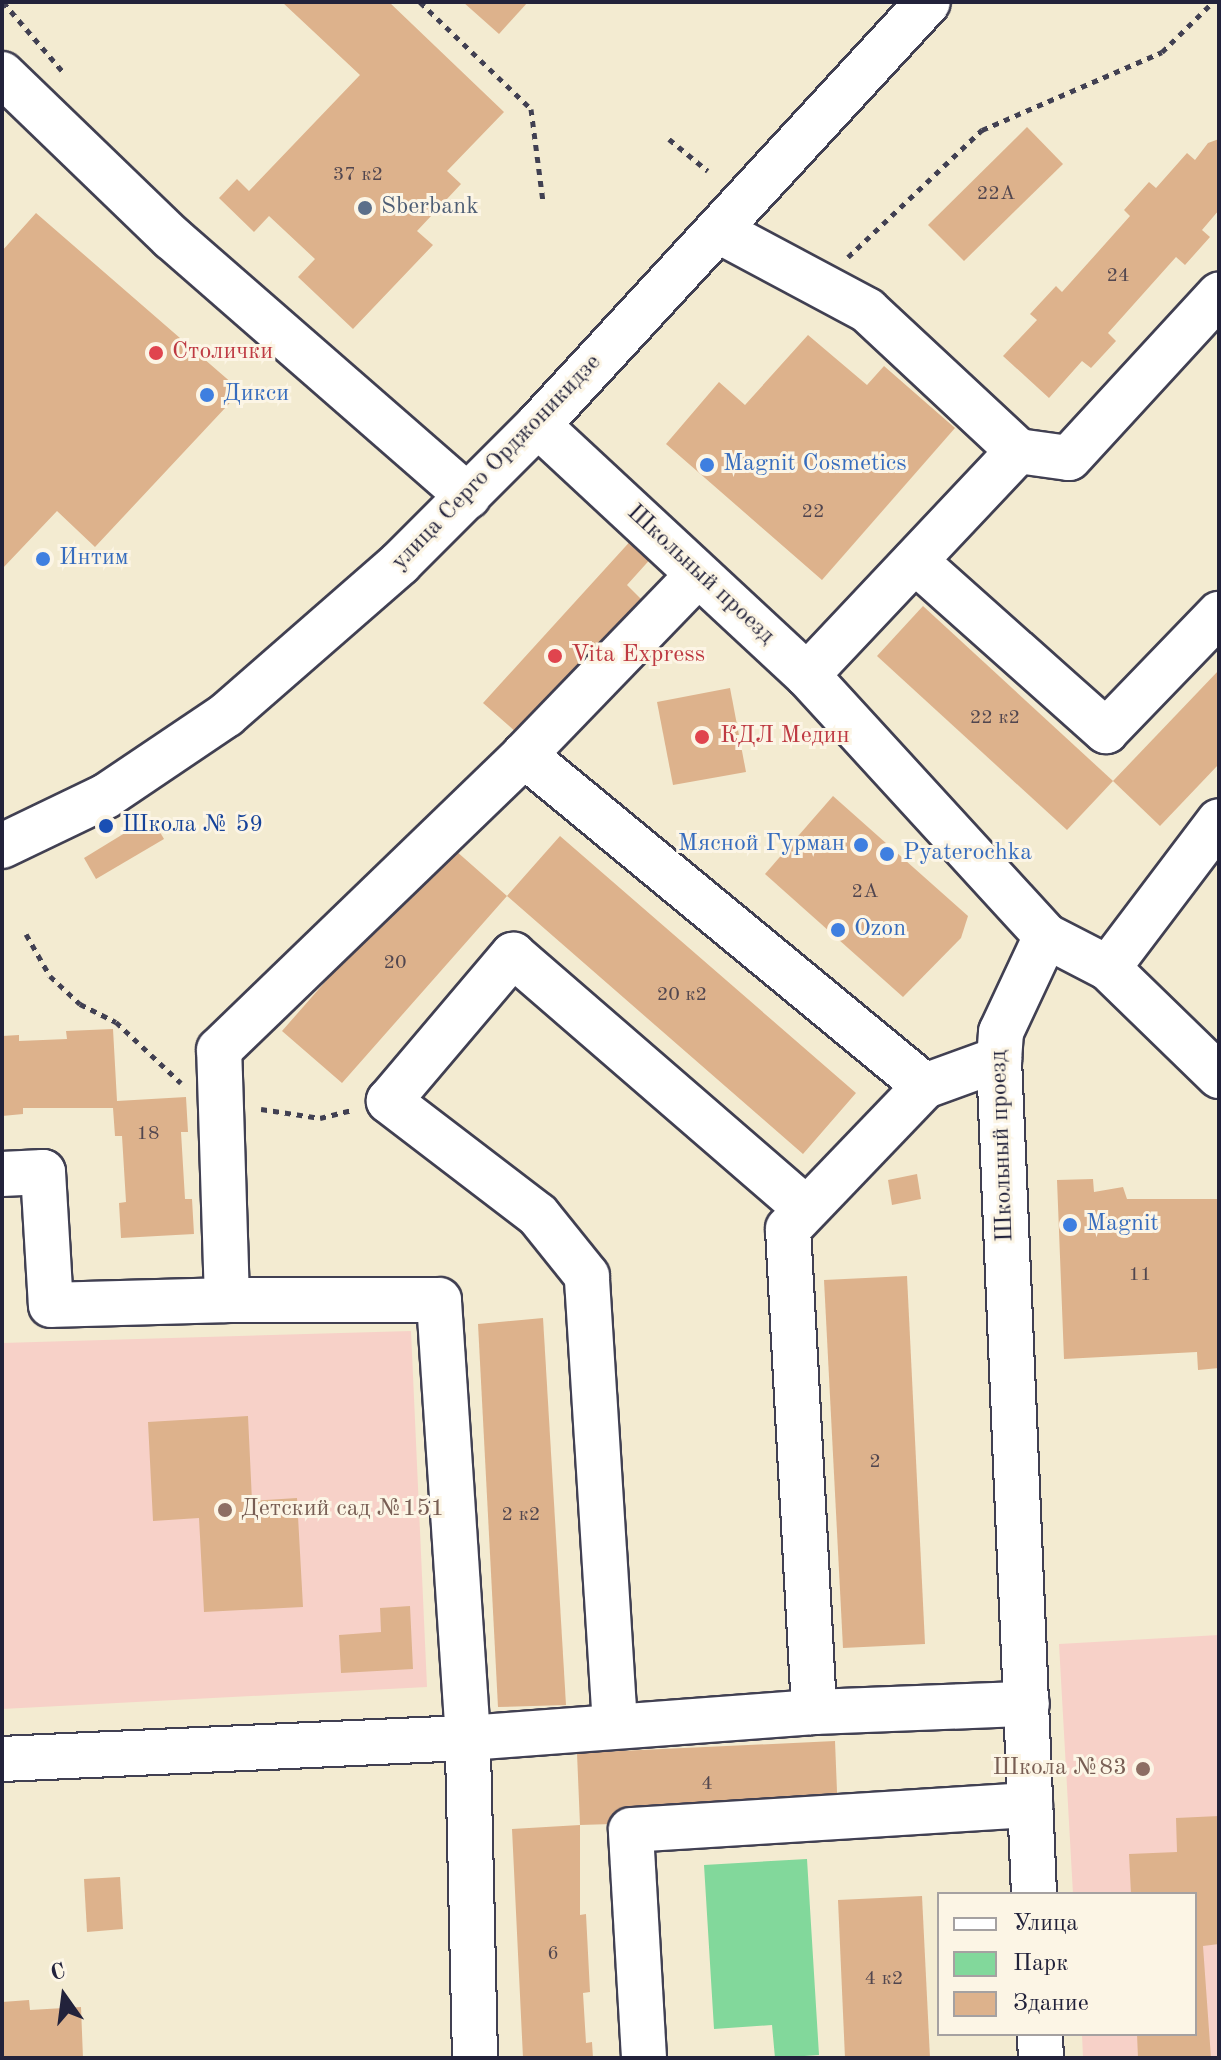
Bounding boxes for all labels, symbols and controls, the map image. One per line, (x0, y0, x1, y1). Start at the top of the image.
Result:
house number: 37 к2 (333, 163, 383, 187)
house number: 22А (977, 182, 1015, 206)
place label: Sberbank (381, 194, 479, 222)
marker: Sberbank (356, 199, 374, 217)
house number: 24 (1106, 264, 1130, 288)
place label: Столички (172, 339, 273, 367)
marker: Столички (147, 344, 165, 362)
street label: улица Серго Орджоникидзе (386, 349, 608, 577)
place label: Дикси (223, 381, 289, 409)
marker: Дикси (198, 386, 216, 404)
place label: Magnit Cosmetics (723, 451, 907, 479)
marker: Magnit Cosmetics (698, 456, 716, 474)
street label: Школьный проезд (620, 499, 780, 651)
house number: 22 (801, 500, 825, 524)
place label: Интим (59, 545, 129, 573)
marker: Интим (34, 550, 52, 568)
place label: Vita Express (571, 642, 705, 670)
marker: Vita Express (546, 647, 564, 665)
house number: 22 к2 (970, 706, 1020, 730)
place label: КДЛ Медин (720, 723, 850, 751)
marker: КДЛ Медин (691, 726, 713, 748)
place label: Школа № 59 (122, 812, 263, 840)
marker: Школа № 59 (97, 817, 115, 835)
place label: Мясной Гурман (678, 831, 845, 859)
marker: Мясной Гурман (852, 836, 870, 854)
place label: Pyaterochka (903, 840, 1032, 868)
marker: Pyaterochka (878, 845, 896, 863)
house number: 2А (852, 880, 878, 904)
place label: Ozon (854, 916, 906, 944)
marker: Ozon (829, 921, 847, 939)
house number: 20 (383, 951, 407, 975)
house number: 20 к2 (657, 983, 707, 1007)
street label: Школьный проезд (985, 1050, 1021, 1242)
house number: 18 (136, 1122, 160, 1146)
place label: Magnit (1086, 1211, 1159, 1239)
marker: Magnit (1061, 1216, 1079, 1234)
house number: 11 (1128, 1263, 1152, 1287)
house number: 2 (869, 1450, 881, 1474)
place label: Детский сад №151 (241, 1496, 444, 1524)
marker: Детский сад №151 (216, 1501, 234, 1519)
house number: 2 к2 (502, 1503, 540, 1527)
place label: Школа №83 (992, 1755, 1127, 1783)
marker: Школа №83 (1134, 1760, 1152, 1778)
house number: 4 (701, 1772, 713, 1796)
legend (937, 1892, 1197, 2036)
text: Улица (1013, 1912, 1078, 1936)
house number: 6 (547, 1942, 559, 1966)
text: Парк (1013, 1952, 1068, 1976)
north arrow (24, 1956, 104, 2036)
text: С (48, 1960, 68, 1985)
house number: 4 к2 (865, 1967, 903, 1991)
text: Здание (1013, 1992, 1089, 2016)

